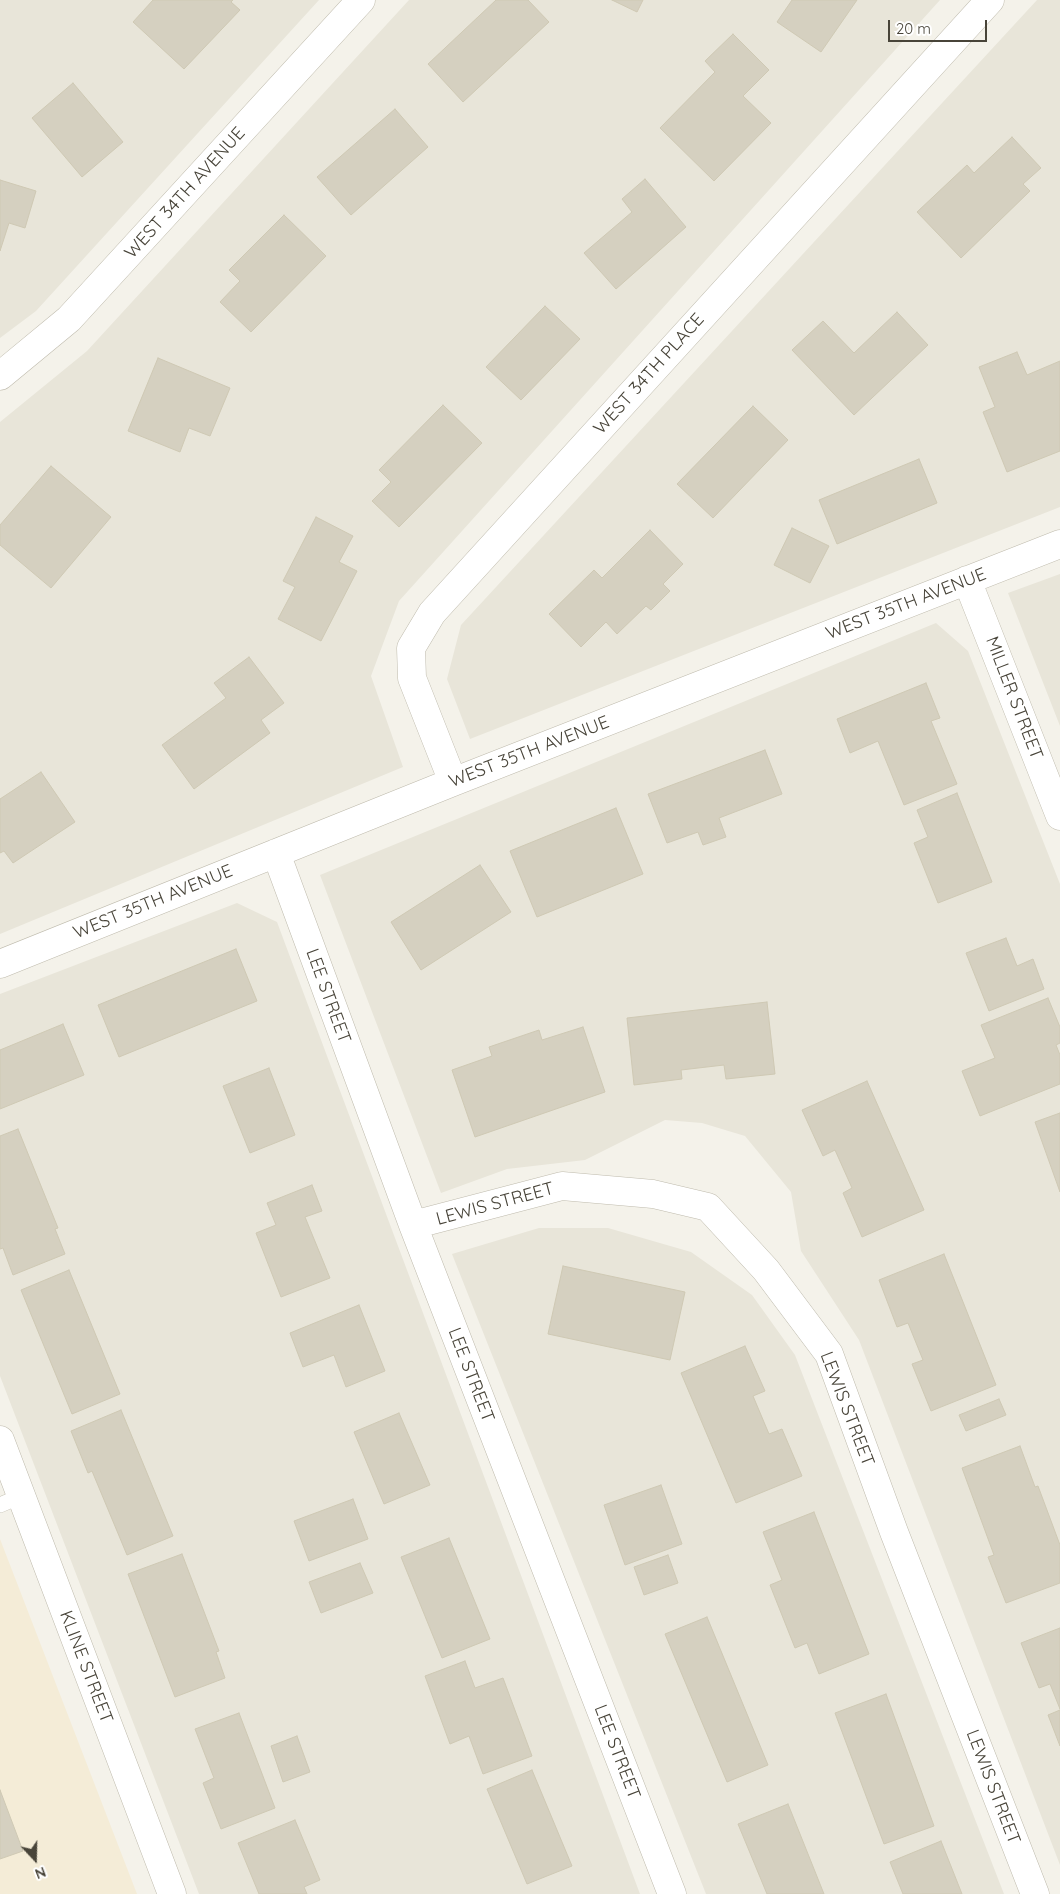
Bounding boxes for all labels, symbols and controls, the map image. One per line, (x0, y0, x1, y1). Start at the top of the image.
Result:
scale bar (890, 10, 989, 42)
text: 20 m (896, 19, 931, 38)
street label: WEST 34TH AVENUE (120, 123, 250, 263)
street label: WEST 34TH PLACE (589, 309, 709, 439)
street label: WEST 35TH AVENUE (823, 563, 989, 645)
street label: MILLER STREET (981, 633, 1047, 763)
street label: WEST 35TH AVENUE (446, 711, 612, 793)
street label: WEST 35TH AVENUE (70, 860, 236, 944)
street label: LEE STREET (301, 946, 355, 1046)
street label: LEWIS STREET (434, 1178, 556, 1230)
street label: LEE STREET (443, 1325, 499, 1425)
street label: LEWIS STREET (815, 1349, 879, 1469)
street label: KLINE STREET (55, 1608, 117, 1726)
street label: LEE STREET (589, 1702, 645, 1802)
street label: LEWIS STREET (961, 1727, 1025, 1847)
north arrow (10, 1834, 60, 1884)
text: N (32, 1863, 48, 1883)

